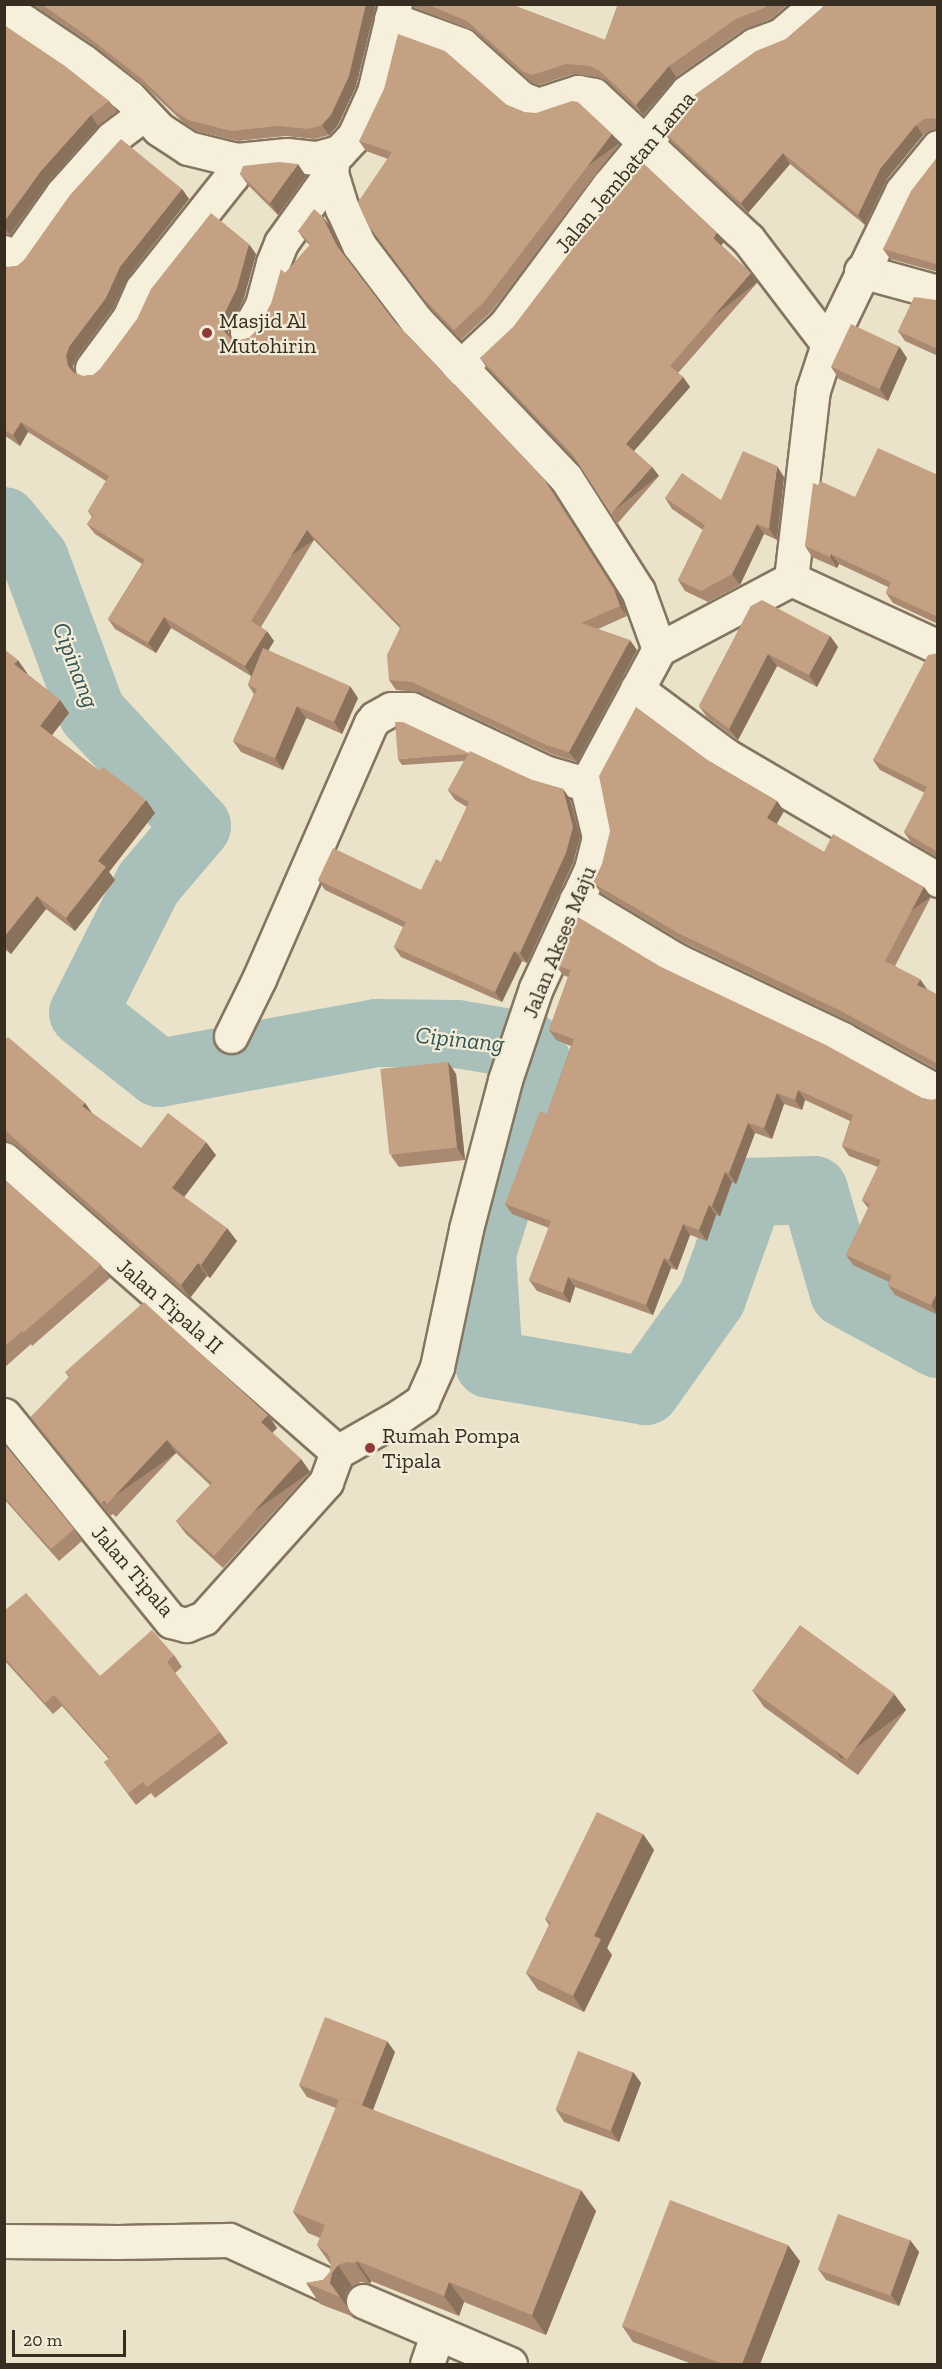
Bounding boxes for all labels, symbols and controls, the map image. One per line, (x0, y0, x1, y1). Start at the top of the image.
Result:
street label: Jalan Jembatan Lama (549, 85, 701, 259)
place label: Masjid Al Mutohirin (219, 307, 316, 358)
marker: Masjid Al Mutohirin (200, 326, 214, 340)
water label: Cipinang (47, 618, 105, 712)
street label: Jalan Akses Maju (516, 862, 602, 1022)
water label: Cipinang (414, 1020, 506, 1058)
street label: Jalan Tipala II (111, 1253, 229, 1359)
place label: Rumah Pompa Tipala (382, 1422, 520, 1474)
marker: Rumah Pompa Tipala (363, 1441, 377, 1455)
street label: Jalan Tipala (86, 1520, 180, 1622)
scale bar (15, 2318, 129, 2356)
text: 20 m (23, 2329, 62, 2351)

